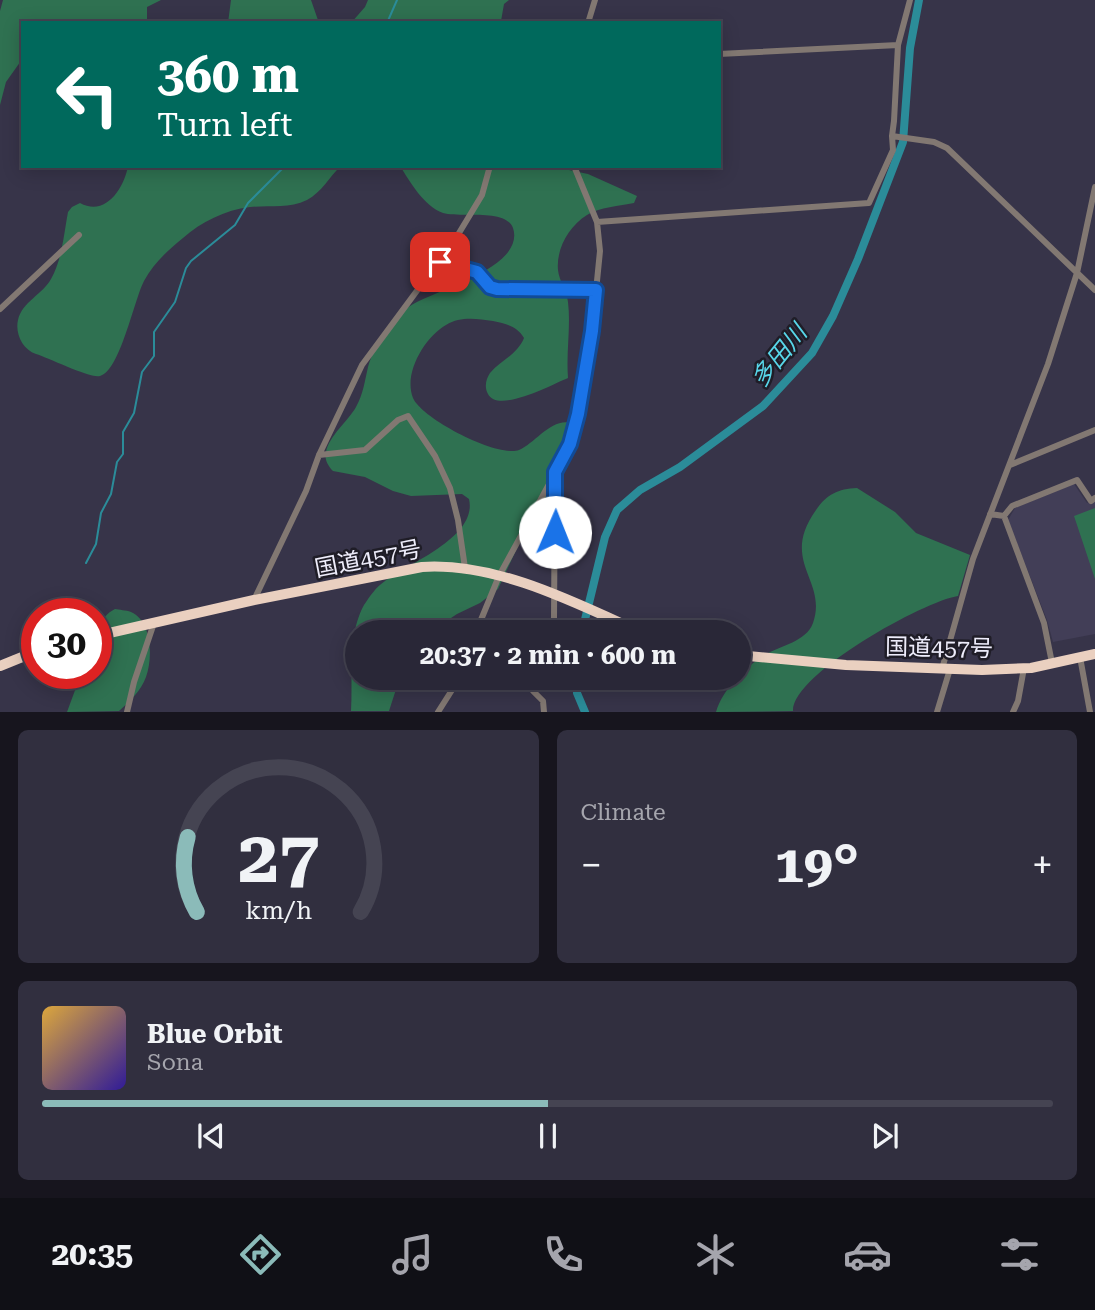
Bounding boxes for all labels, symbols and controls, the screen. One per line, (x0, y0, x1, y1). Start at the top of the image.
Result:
text: 360 m (157, 47, 299, 104)
icon: left (42, 49, 133, 140)
text: Turn left (157, 106, 292, 144)
pin (410, 232, 470, 292)
icon: arrive (421, 243, 459, 281)
water label: 多田川 (745, 317, 814, 393)
position arrow (518, 495, 592, 569)
street label: 国道457号 (313, 535, 423, 583)
speed limit sign: 30 (21, 598, 112, 689)
street label: 国道457号 (885, 634, 993, 662)
text: 20:37 · 2 min · 600 m (420, 640, 676, 670)
text: Climate (581, 799, 666, 826)
text: 27 (237, 816, 319, 901)
text: 19° (775, 834, 859, 895)
text: − (581, 843, 602, 887)
text: + (1032, 843, 1053, 887)
text: km/h (245, 896, 312, 925)
text: Blue Orbit (147, 1019, 283, 1049)
text: Sona (147, 1049, 203, 1076)
icon: previous (192, 1117, 230, 1155)
icon: pause (529, 1117, 567, 1155)
icon: next (866, 1117, 904, 1155)
icon: directions (236, 1230, 285, 1279)
icon: music (388, 1230, 437, 1279)
icon: phone (539, 1230, 588, 1279)
icon: climate (691, 1230, 740, 1279)
icon: car (843, 1230, 892, 1279)
icon: filters (995, 1230, 1044, 1279)
text: 20:35 (51, 1235, 133, 1273)

